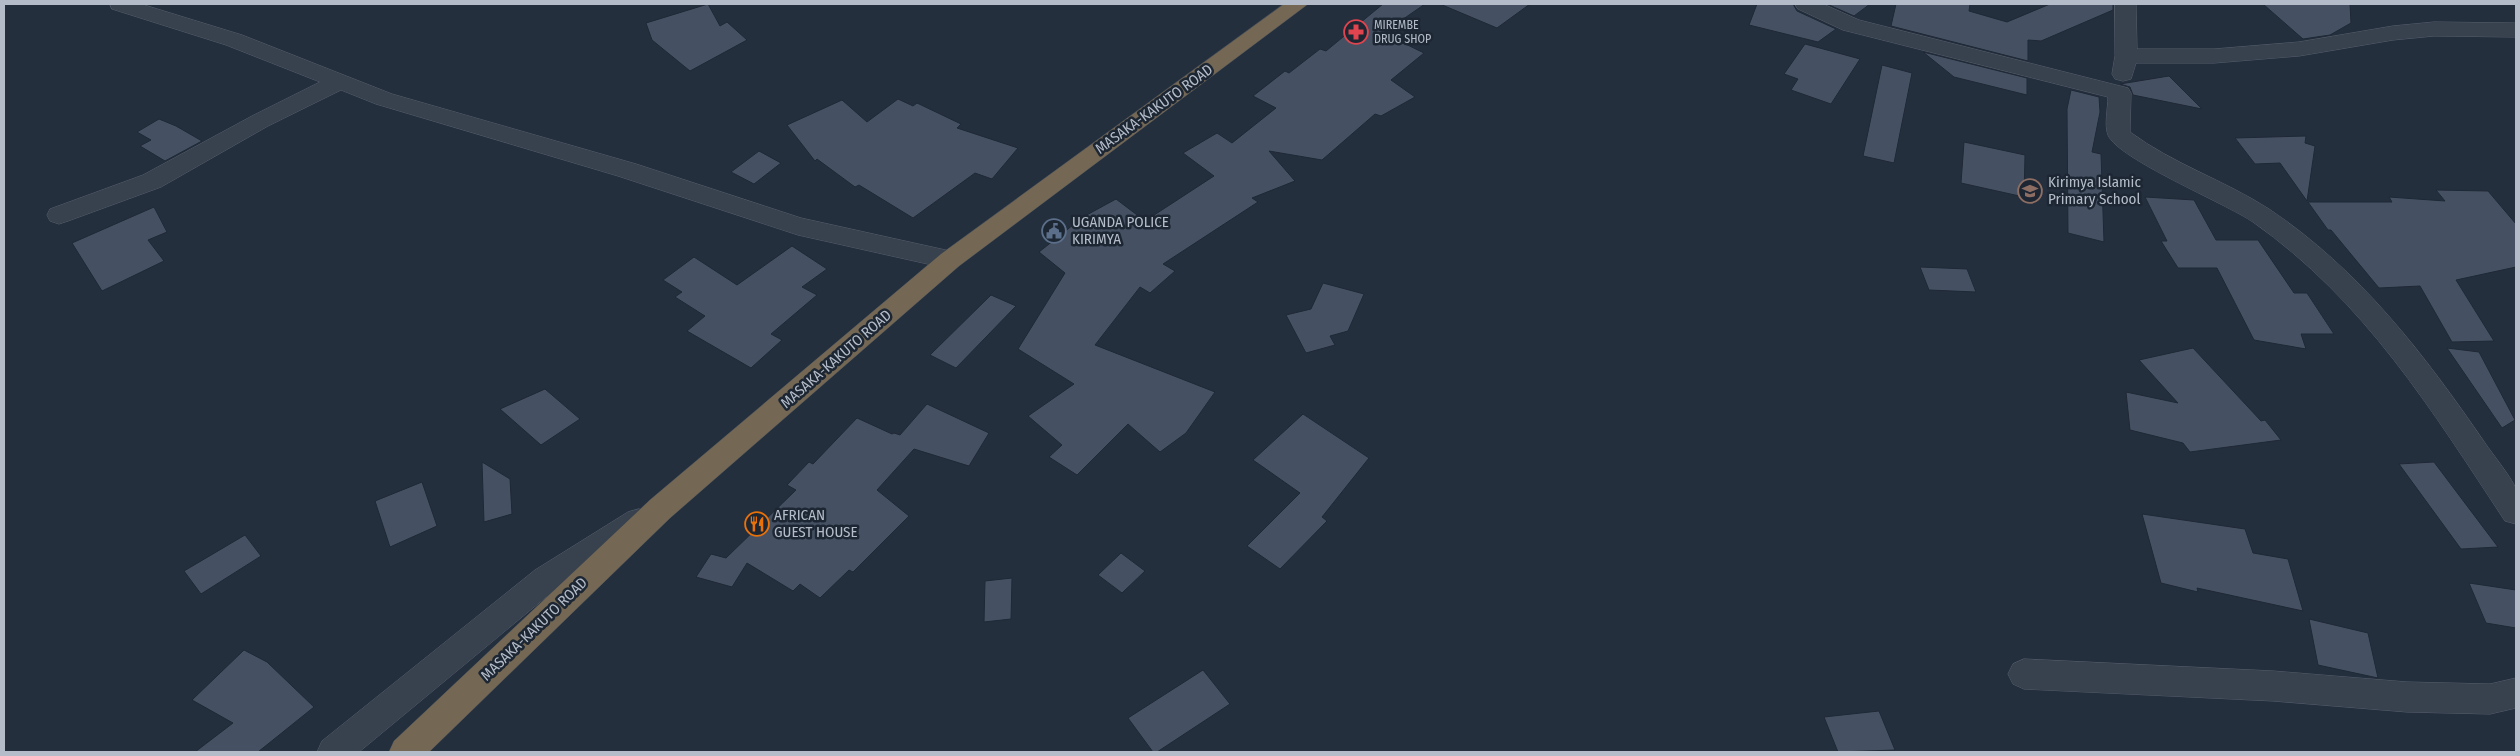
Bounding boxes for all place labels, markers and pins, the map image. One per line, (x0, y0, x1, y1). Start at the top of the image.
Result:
place label: MIREMBE DRUG SHOP (1374, 18, 1431, 46)
pharmacy icon: MIREMBE DRUG SHOP (1343, 19, 1369, 45)
place label: Kirimya Islamic Primary School (2048, 173, 2141, 208)
school or university icon: Kirimya Islamic Primary School (2017, 178, 2043, 204)
place label: UGANDA POLICE KIRIMYA (1072, 213, 1169, 248)
public building icon: UGANDA POLICE KIRIMYA (1041, 218, 1067, 244)
place label: AFRICAN GUEST HOUSE (774, 506, 858, 541)
restaurant icon: AFRICAN GUEST HOUSE (744, 511, 770, 537)

